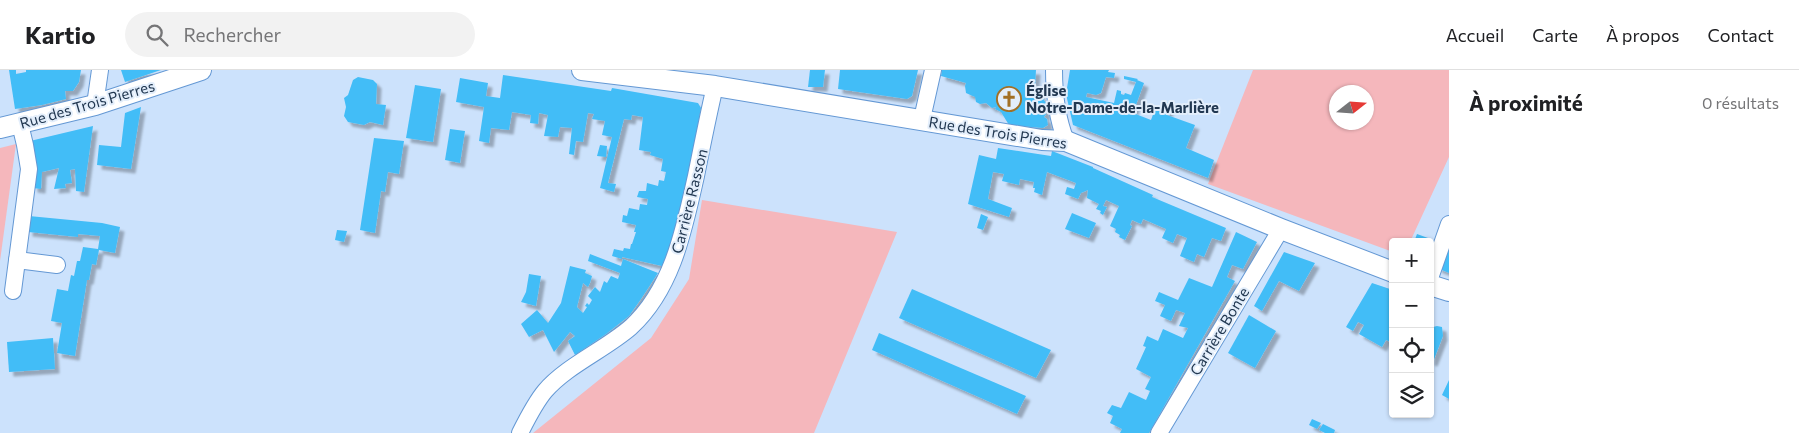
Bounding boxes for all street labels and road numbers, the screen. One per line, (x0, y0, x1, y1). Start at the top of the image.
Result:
street label: Rue des Trois Pierres (17, 76, 157, 132)
street label: Rue des Trois Pierres (928, 112, 1069, 152)
street label: Carrière Rasson (667, 147, 711, 255)
street label: Carrière Bonte (1186, 284, 1252, 378)

